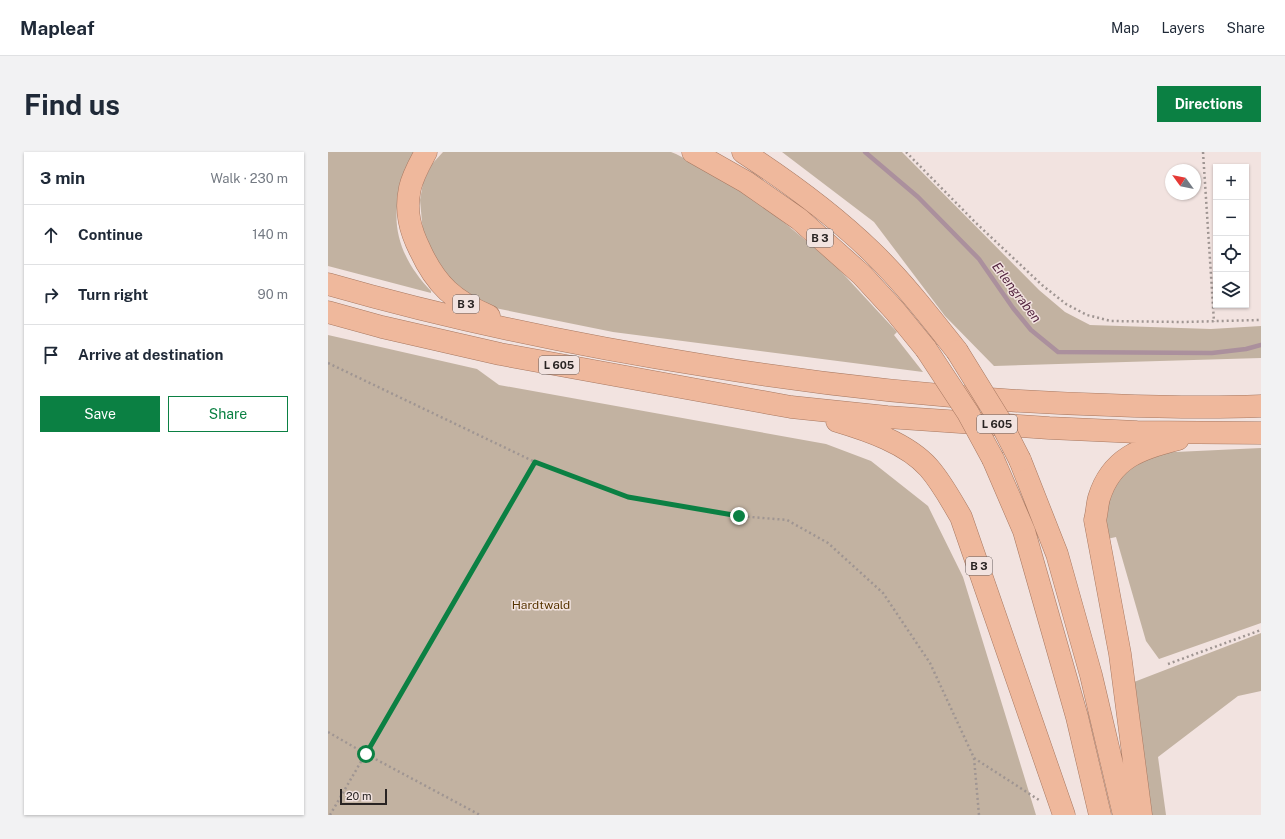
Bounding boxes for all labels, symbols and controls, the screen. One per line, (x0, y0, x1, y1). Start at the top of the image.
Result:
text: Mapleaf (20, 17, 94, 39)
text: Map (1111, 20, 1139, 36)
text: Layers (1161, 20, 1205, 36)
text: Share (1227, 20, 1265, 36)
button: Directions (1157, 86, 1261, 122)
text: Find us (24, 88, 120, 121)
north arrow (1165, 164, 1201, 200)
map controls (1213, 164, 1249, 308)
button: + (1213, 164, 1249, 200)
text: 3 min (40, 168, 85, 188)
text: Walk · 230 m (210, 171, 288, 186)
button: − (1213, 200, 1249, 236)
icon: ahead (40, 224, 62, 246)
text: Continue (78, 226, 143, 243)
text: 140 m (252, 227, 288, 242)
road number: B 3 (807, 229, 833, 247)
button: locate (1213, 236, 1249, 272)
water label: Erlengraben (989, 259, 1044, 325)
button: layers (1213, 272, 1249, 308)
icon: right (40, 284, 62, 306)
text: Turn right (78, 286, 148, 303)
text: 90 m (258, 287, 288, 302)
road number: B 3 (453, 295, 479, 313)
icon: arrive (40, 344, 62, 366)
text: Arrive at destination (78, 346, 223, 363)
road number: L 605 (539, 356, 579, 374)
button: Save (40, 396, 160, 432)
button: Share (168, 396, 288, 432)
road number: L 605 (977, 415, 1017, 433)
route end (730, 507, 748, 525)
road number: B 3 (966, 557, 992, 575)
park label: Hardtwald (512, 598, 570, 612)
route start (357, 745, 375, 763)
scale bar (340, 787, 387, 806)
text: 20 m (346, 790, 371, 802)

